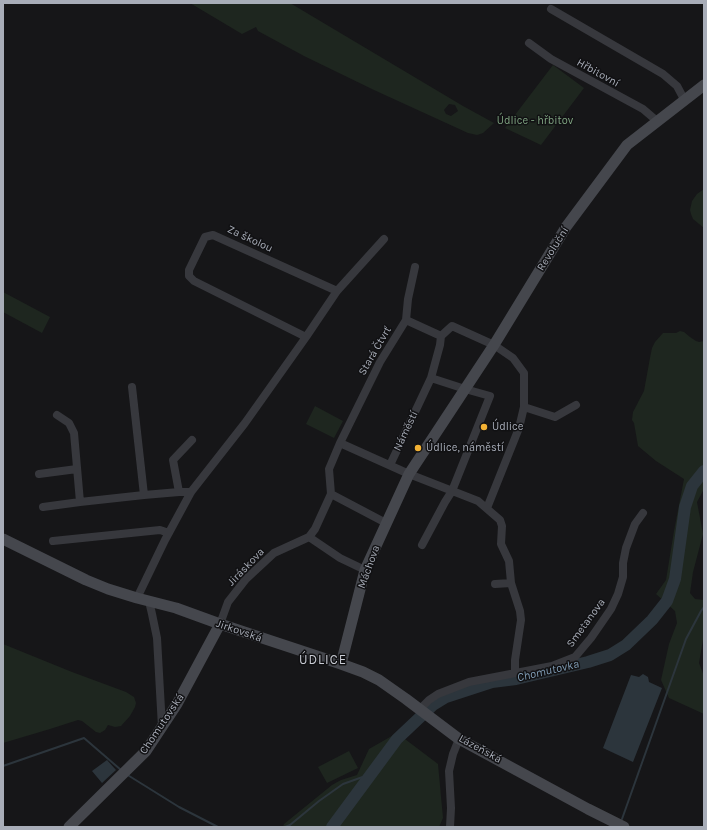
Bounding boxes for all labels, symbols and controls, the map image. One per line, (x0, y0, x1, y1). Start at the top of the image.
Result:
street label: Hřbitovní (574, 56, 622, 90)
park label: Údlice - hřbitov (497, 114, 573, 128)
street label: Za školou (225, 223, 275, 255)
street label: Revoluční (534, 225, 572, 273)
street label: Stará Čtvrť (356, 324, 394, 378)
street label: Náměstí (391, 409, 421, 453)
place label: Údlice (492, 420, 523, 434)
marker: Údlice (479, 422, 489, 432)
place label: Údlice, náměstí (426, 441, 504, 455)
marker: Údlice, náměstí (413, 443, 423, 453)
street label: Máchova (355, 543, 383, 591)
street label: Jiráskova (225, 545, 267, 589)
street label: Smetanova (564, 596, 608, 650)
street label: Jirkovská (214, 617, 264, 645)
district label: ÚDLICE (299, 652, 347, 668)
water label: Chomutovka (516, 657, 580, 685)
street label: Chomutovská (137, 691, 187, 757)
street label: Lázeňská (456, 732, 504, 766)

